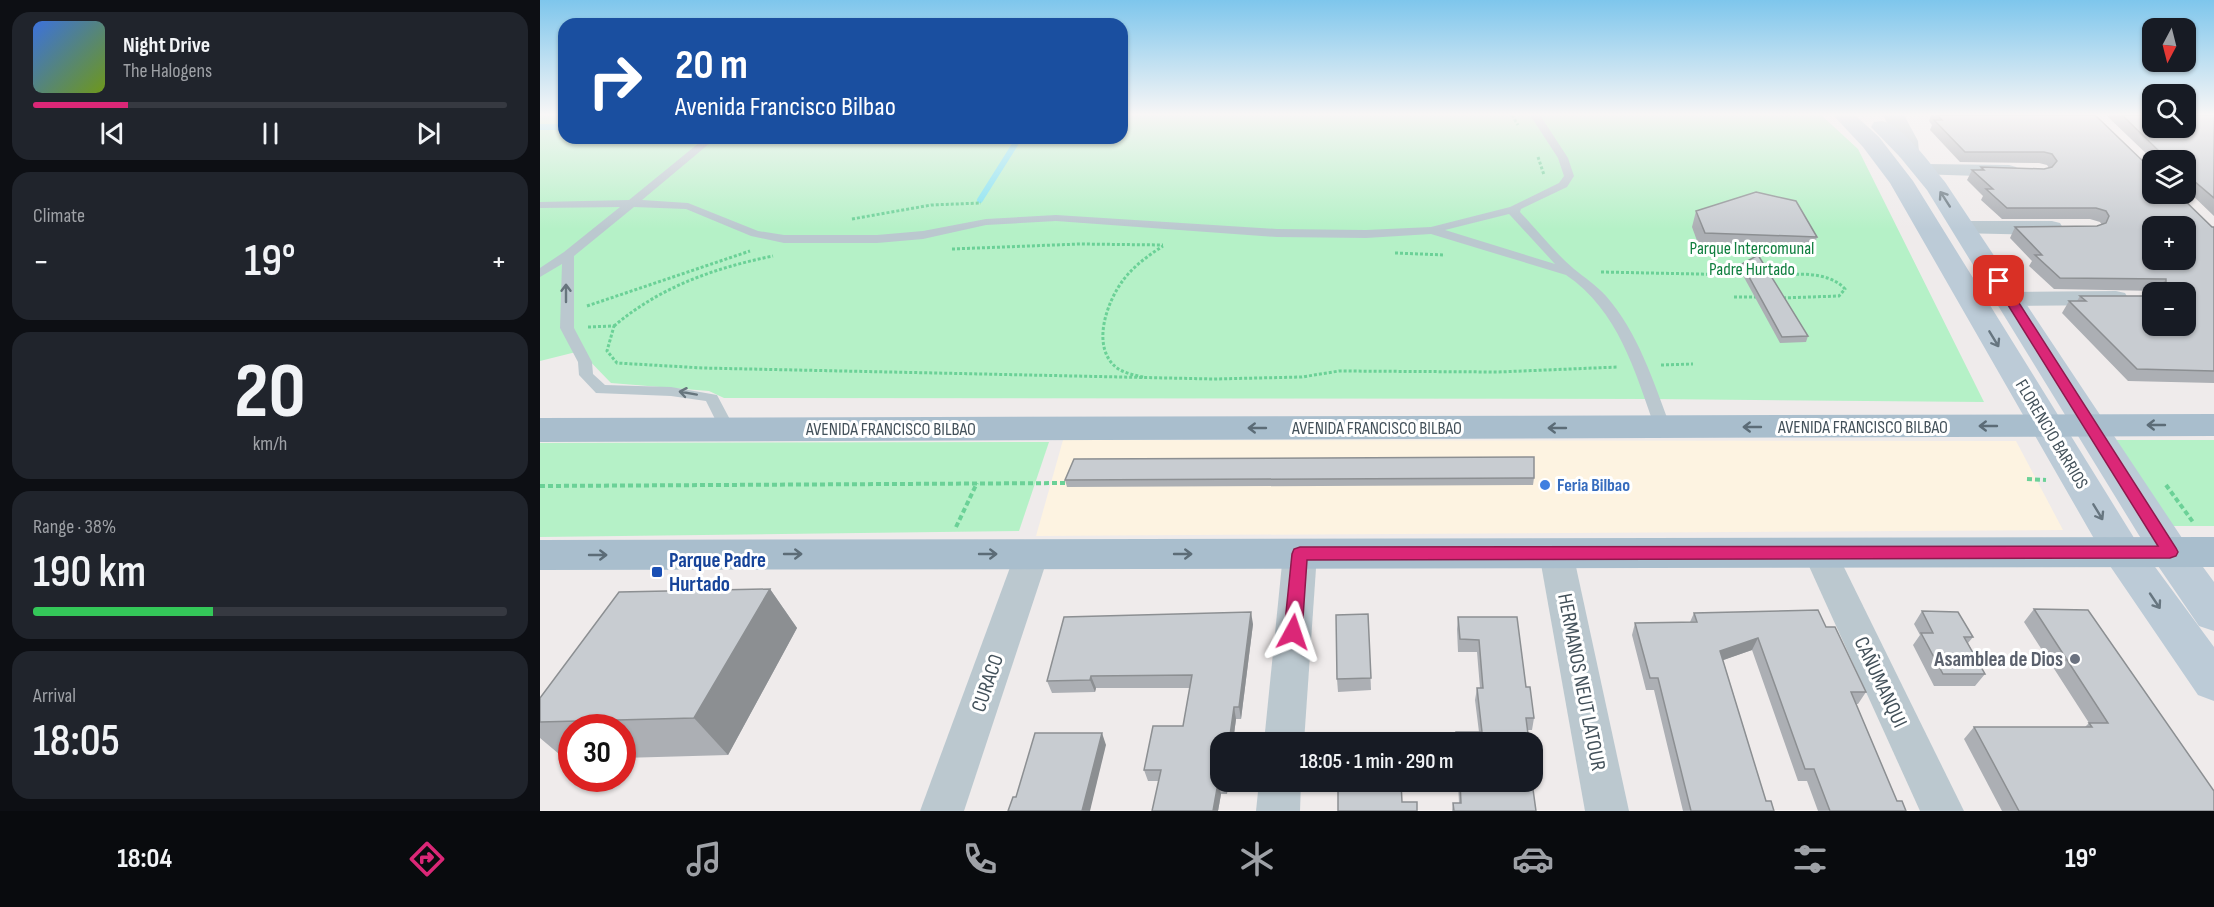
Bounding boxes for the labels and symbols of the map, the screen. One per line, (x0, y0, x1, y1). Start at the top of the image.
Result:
north arrow (2142, 18, 2196, 72)
one-way arrow (1939, 191, 1951, 208)
park label: Parque Intercomunal Padre Hurtado (1690, 238, 1814, 280)
pin (1973, 255, 2024, 306)
one-way arrow (560, 284, 572, 304)
one-way arrow (1989, 330, 2001, 347)
street label: FLORENCIO BARRIOS (2011, 376, 2093, 493)
one-way arrow (679, 387, 699, 398)
street label: AVENIDA FRANCISCO BILBAO (1777, 417, 1948, 438)
street label: AVENIDA FRANCISCO BILBAO (1291, 418, 1462, 439)
street label: AVENIDA FRANCISCO BILBAO (805, 419, 976, 440)
one-way arrow (2146, 419, 2166, 431)
one-way arrow (1979, 420, 1999, 432)
one-way arrow (1742, 421, 1762, 433)
one-way arrow (1247, 422, 1267, 434)
one-way arrow (1547, 422, 1567, 434)
place label: Feria Bilbao (1557, 475, 1630, 496)
marker: Feria Bilbao (1538, 478, 1552, 492)
one-way arrow (2093, 503, 2105, 520)
place label: Parque Padre Hurtado (669, 548, 766, 597)
one-way arrow (783, 548, 803, 560)
one-way arrow (978, 548, 998, 560)
one-way arrow (1173, 548, 1193, 560)
one-way arrow (588, 549, 608, 561)
marker: Parque Padre Hurtado (650, 565, 664, 579)
street label: HERMANOS NEUT LATOUR (1552, 591, 1611, 773)
one-way arrow (2149, 592, 2161, 609)
position arrow (1261, 600, 1325, 664)
street label: CAÑUMANQUI (1849, 633, 1912, 732)
place label: Asamblea de Dios (1933, 647, 2063, 672)
street label: CURACO (966, 651, 1009, 715)
marker: Asamblea de Dios (2068, 652, 2082, 666)
speed limit sign: 30 (558, 714, 636, 792)

